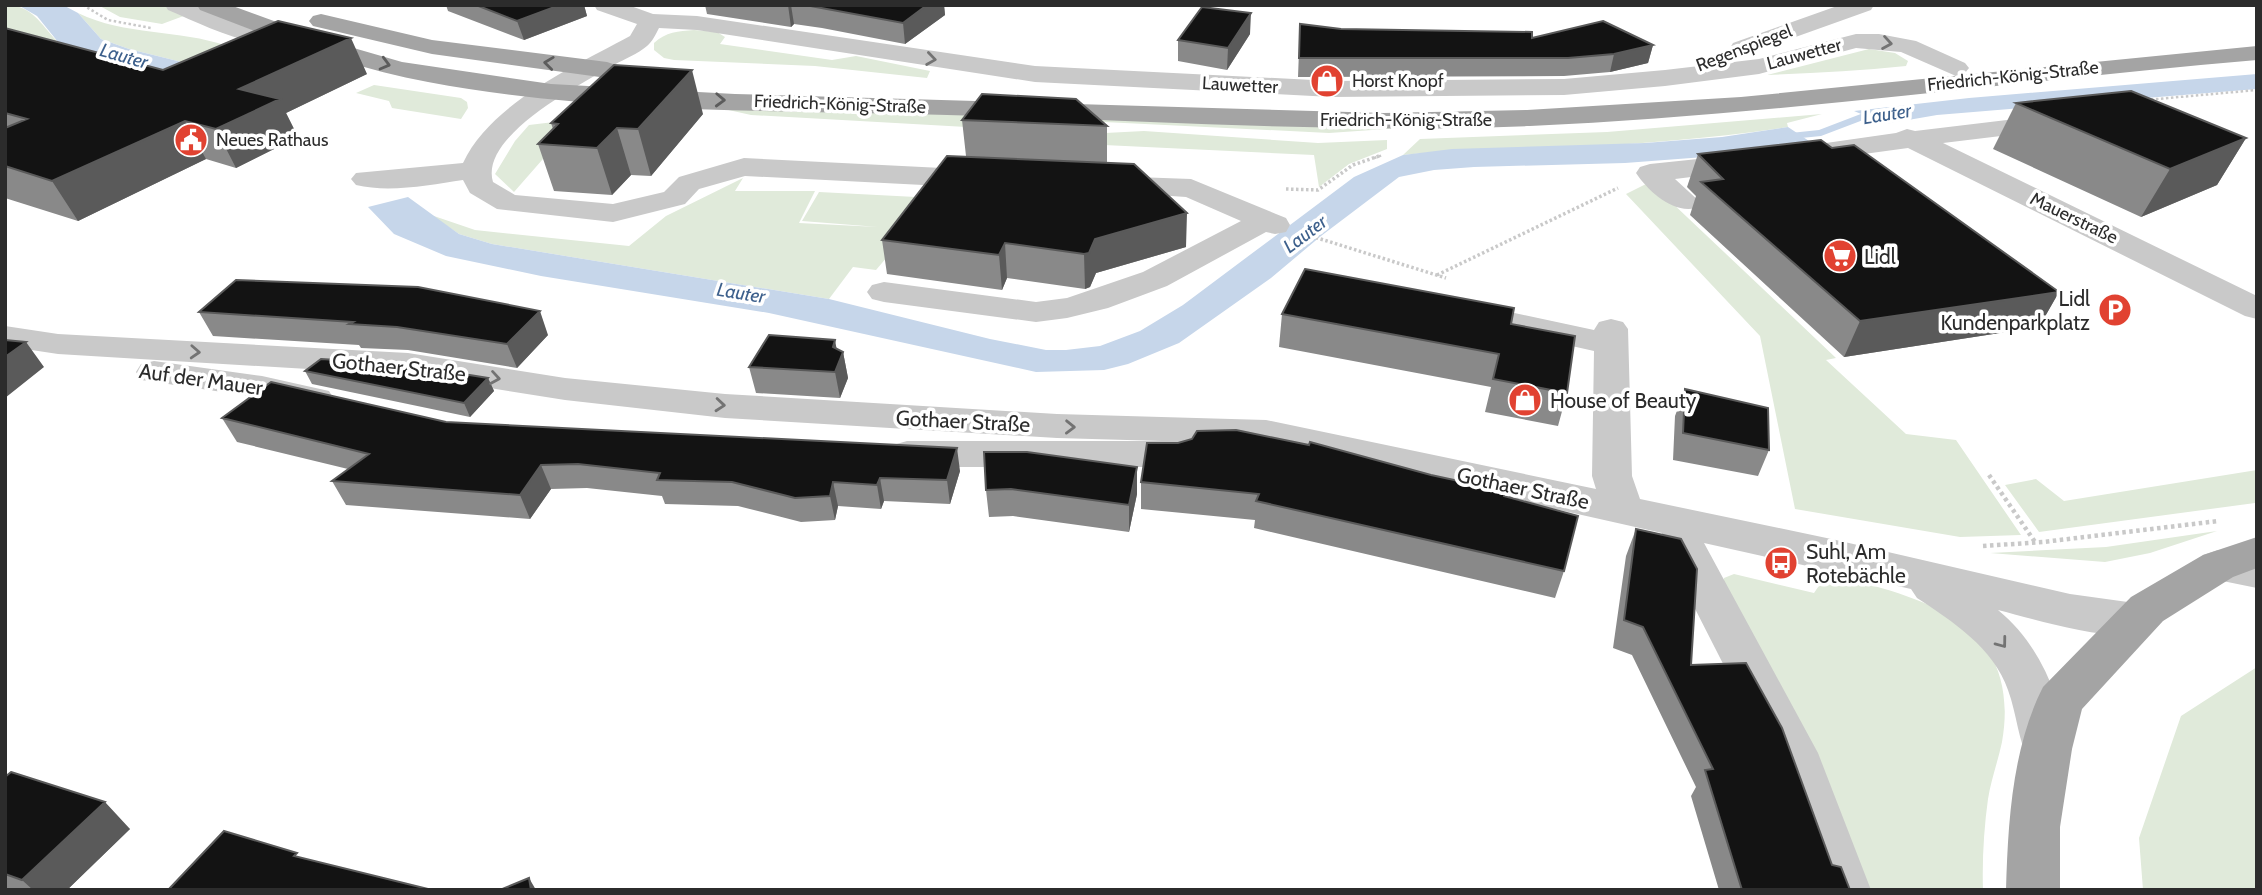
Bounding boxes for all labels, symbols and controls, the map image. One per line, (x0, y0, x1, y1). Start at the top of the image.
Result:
street label: Regenspiegel (1693, 19, 1796, 76)
street label: Lauwetter (1764, 33, 1844, 74)
one-way arrow (1881, 35, 1893, 50)
water label: Lauter (97, 38, 152, 74)
one-way arrow (925, 51, 937, 66)
one-way arrow (543, 55, 554, 70)
one-way arrow (378, 56, 390, 70)
street label: Friedrich-König-Straße (1926, 56, 2100, 96)
shop icon: Horst Knopf (1308, 62, 1346, 100)
place label: Horst Knopf (1352, 70, 1444, 92)
street label: Lauwetter (1201, 72, 1279, 98)
street label: Friedrich-König-Straße (754, 90, 926, 118)
one-way arrow (714, 93, 725, 108)
water label: Lauter (1861, 99, 1914, 129)
street label: Friedrich-König-Straße (1320, 109, 1492, 131)
public building icon: Neues Rathaus (172, 121, 210, 159)
place label: Neues Rathaus (216, 129, 328, 151)
street label: Mauerstraße (2027, 187, 2121, 249)
water label: Lauter (1279, 209, 1332, 258)
supermarket icon: Lidl (1821, 237, 1859, 275)
place label: Lidl (1864, 244, 1896, 269)
water label: Lauter (715, 278, 768, 308)
place label: Lidl Kundenparkplatz (1940, 286, 2090, 335)
parking icon: Lidl Kundenparkplatz (2096, 291, 2134, 329)
one-way arrow (190, 344, 201, 359)
street label: Gothaer Straße (331, 348, 467, 386)
street label: Auf der Mauer (138, 358, 265, 400)
one-way arrow (489, 370, 501, 385)
shop icon: House of Beauty (1506, 381, 1544, 419)
place label: House of Beauty (1550, 388, 1697, 413)
one-way arrow (715, 398, 726, 413)
street label: Gothaer Straße (895, 405, 1031, 437)
one-way arrow (1064, 419, 1075, 434)
street label: Gothaer Straße (1455, 462, 1592, 514)
place label: Suhl, Am Rotebächle (1806, 539, 1906, 588)
bus stop icon: Suhl, Am Rotebächle (1762, 544, 1800, 582)
one-way arrow (1994, 635, 2007, 648)

